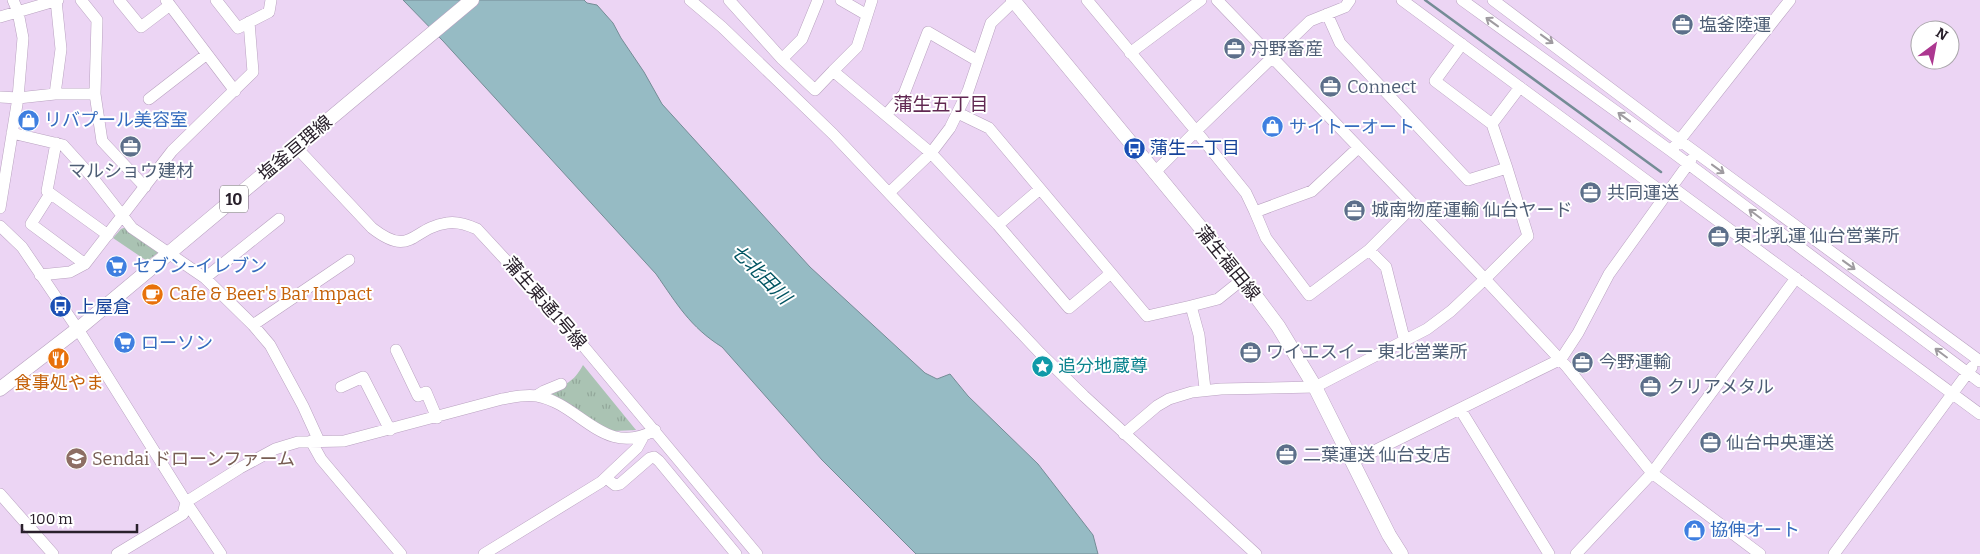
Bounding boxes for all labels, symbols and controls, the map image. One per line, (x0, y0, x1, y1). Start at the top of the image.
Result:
office icon: 塩釜陸運 (1671, 13, 1695, 37)
place label: 塩釜陸運 (1699, 14, 1771, 36)
one-way arrow (1485, 17, 1499, 27)
north arrow (1910, 20, 1960, 70)
text: N (1933, 24, 1951, 45)
one-way arrow (1540, 34, 1553, 45)
office icon: 丹野畜産 (1223, 37, 1247, 61)
place label: 丹野畜産 (1251, 38, 1323, 60)
office icon: Connect (1319, 75, 1343, 99)
place label: Connect (1347, 76, 1417, 98)
district label: 蒲生五丁目 (893, 93, 989, 116)
shop icon: リバプール美容室 (16, 108, 40, 132)
place label: リバプール美容室 (44, 109, 188, 131)
street label: 塩釜亘理線 (253, 111, 337, 185)
one-way arrow (1617, 112, 1631, 122)
shop icon: サイトーオート (1261, 115, 1285, 139)
place label: サイトーオート (1289, 116, 1415, 138)
office icon: マルショウ建材 (119, 134, 143, 158)
bus stop icon: 蒲生一丁目 (1122, 136, 1146, 160)
place label: 蒲生一丁目 (1150, 137, 1240, 159)
place label: マルショウ建材 (68, 160, 194, 182)
one-way arrow (1711, 164, 1725, 174)
office icon: 共同運送 (1579, 181, 1603, 205)
place label: 共同運送 (1607, 182, 1679, 204)
road number: 10 (220, 185, 248, 212)
office icon: 城南物産運輸 仙台ヤード (1343, 198, 1367, 222)
place label: 城南物産運輸 仙台ヤード (1371, 199, 1573, 221)
one-way arrow (1748, 208, 1762, 219)
street label: 蒲生福田線 (1191, 221, 1265, 305)
office icon: 東北乳運 仙台営業所 (1706, 224, 1730, 248)
place label: 東北乳運 仙台営業所 (1734, 225, 1900, 247)
water label: 七北田川 (726, 239, 797, 310)
street label: 蒲生東通1号線 (499, 252, 591, 354)
supermarket icon: セブン-イレブン (105, 254, 129, 278)
place label: セブン-イレブン (133, 255, 267, 277)
one-way arrow (1842, 260, 1856, 270)
cafe icon: Cafe & Beer's Bar Impact (141, 282, 165, 306)
place label: Cafe & Beer's Bar Impact (169, 283, 373, 305)
bus stop icon: 上屋倉 (49, 295, 73, 319)
place label: 上屋倉 (77, 296, 131, 318)
supermarket icon: ローソン (113, 331, 137, 355)
place label: ローソン (141, 332, 213, 354)
office icon: ワイエスイー 東北営業所 (1238, 340, 1262, 364)
place label: ワイエスイー 東北営業所 (1266, 341, 1467, 363)
restaurant icon: 食事処やま (47, 346, 71, 370)
one-way arrow (1935, 347, 1948, 358)
office icon: 今野運輸 (1571, 350, 1595, 374)
place label: 今野運輸 (1599, 351, 1671, 373)
place icon: 追分地蔵尊 (1030, 354, 1054, 378)
place label: 追分地蔵尊 (1058, 355, 1148, 377)
place label: 食事処やま (14, 372, 104, 394)
office icon: クリアメタル (1639, 375, 1663, 399)
place label: クリアメタル (1667, 376, 1774, 398)
office icon: 仙台中央運送 (1698, 431, 1722, 455)
place label: 仙台中央運送 (1726, 432, 1834, 454)
office icon: 二葉運送 仙台支店 (1275, 443, 1299, 467)
place label: 二葉運送 仙台支店 (1303, 444, 1451, 466)
school or university icon: Sendai ドローンファーム (64, 447, 88, 471)
place label: Sendai ドローンファーム (92, 448, 295, 470)
scale bar (22, 502, 138, 534)
text: 100 m (30, 510, 73, 528)
shop icon: 協伸オート (1682, 518, 1706, 542)
place label: 協伸オート (1710, 519, 1800, 541)

